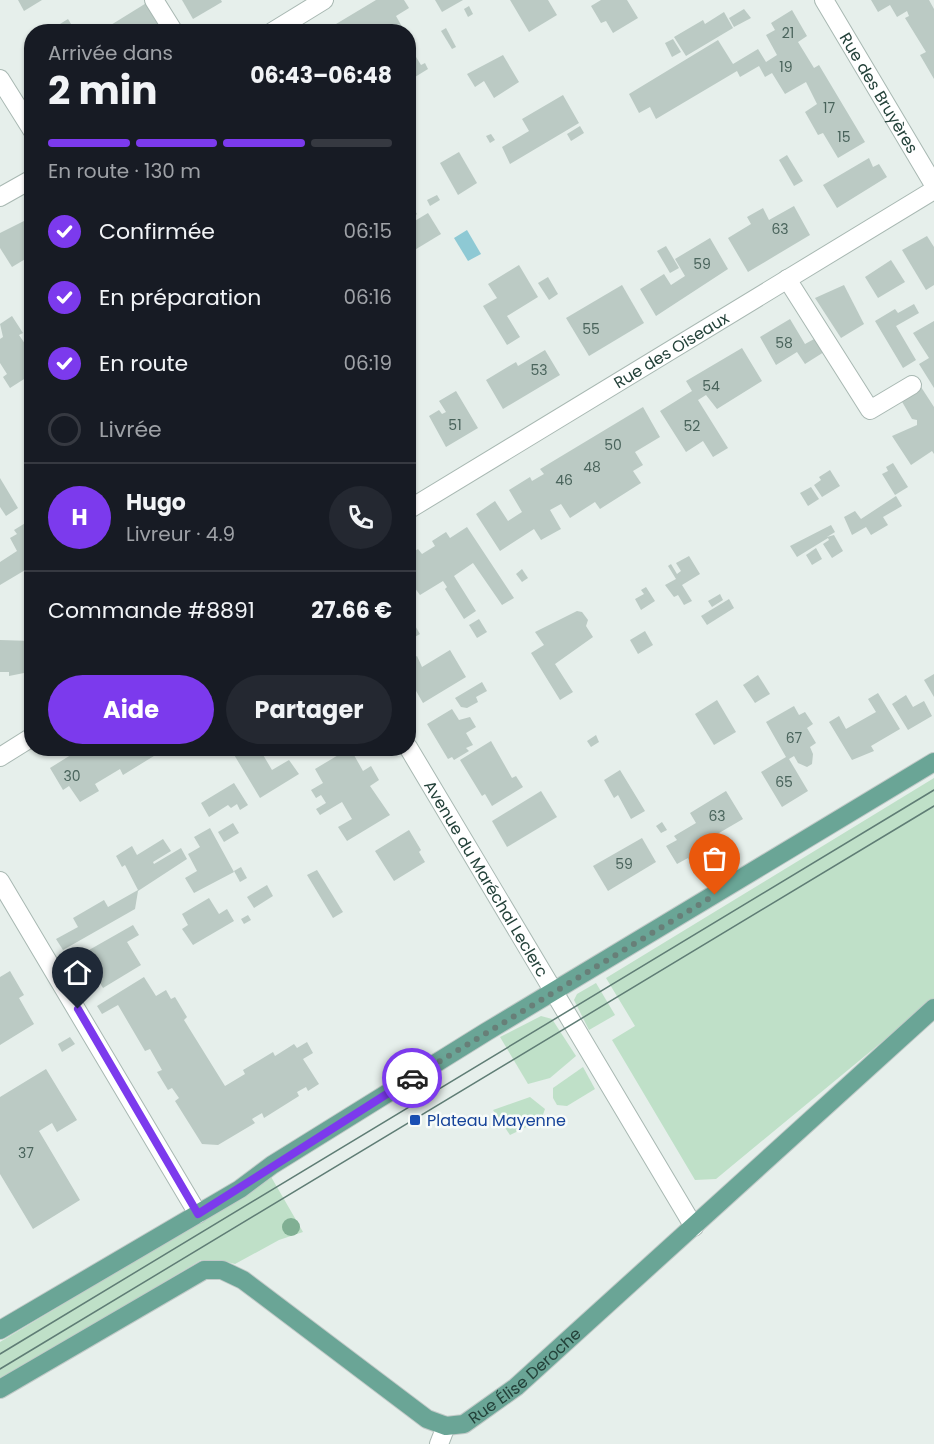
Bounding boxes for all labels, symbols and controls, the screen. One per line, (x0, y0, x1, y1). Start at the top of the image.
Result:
house number: 21 (782, 23, 794, 43)
street label: Rue des Bruyères (834, 28, 924, 157)
text: Arrivée dans (48, 39, 173, 67)
house number: 19 (779, 57, 793, 77)
text: 06:43–06:48 (250, 60, 392, 91)
text: 2 min (48, 63, 158, 118)
house number: 17 (823, 98, 835, 118)
house number: 15 (837, 127, 851, 147)
text: En route · 130 m (48, 157, 201, 185)
icon: check (48, 215, 81, 248)
text: Confirmée (99, 216, 215, 247)
text: 06:15 (344, 217, 392, 245)
house number: 63 (771, 219, 789, 239)
house number: 59 (693, 254, 711, 274)
icon: check (48, 281, 81, 314)
text: En préparation (99, 282, 261, 313)
text: 06:16 (343, 283, 392, 311)
street label: Rue des Oiseaux (609, 306, 733, 394)
house number: 55 (582, 319, 600, 339)
house number: 58 (775, 333, 793, 353)
icon: check (48, 347, 81, 380)
text: En route (99, 348, 188, 379)
text: 06:19 (343, 349, 392, 377)
house number: 53 (530, 360, 548, 380)
house number: 54 (702, 376, 720, 396)
text: Livrée (99, 414, 162, 445)
house number: 51 (448, 415, 462, 435)
house number: 52 (684, 416, 700, 436)
house number: 50 (604, 435, 622, 455)
house number: 48 (583, 457, 601, 477)
house number: 46 (555, 470, 573, 490)
button: phone (329, 486, 392, 549)
text: Hugo (126, 487, 186, 518)
text: H (71, 502, 88, 533)
text: Livreur · 4.9 (126, 520, 235, 548)
text: Commande #8891 (48, 595, 255, 626)
text: 27.66 € (311, 595, 392, 626)
button: Aide (48, 675, 214, 744)
button: Partager (226, 675, 392, 744)
house number: 67 (786, 728, 803, 748)
house number: 30 (63, 766, 81, 786)
house number: 65 (775, 772, 793, 792)
street label: Avenue du Maréchal Leclerc (419, 776, 554, 981)
house number: 63 (708, 806, 726, 826)
pin (689, 833, 740, 895)
icon: bag (698, 842, 731, 875)
house number: 59 (615, 854, 633, 874)
pin (52, 947, 103, 1009)
icon: home (61, 956, 94, 989)
courier (382, 1048, 442, 1108)
icon: car (396, 1062, 429, 1095)
place label: Plateau Mayenne (427, 1109, 566, 1132)
marker: Plateau Mayenne (408, 1113, 422, 1127)
house number: 37 (18, 1143, 34, 1163)
street label: Rue Élise Deroche (463, 1322, 586, 1429)

